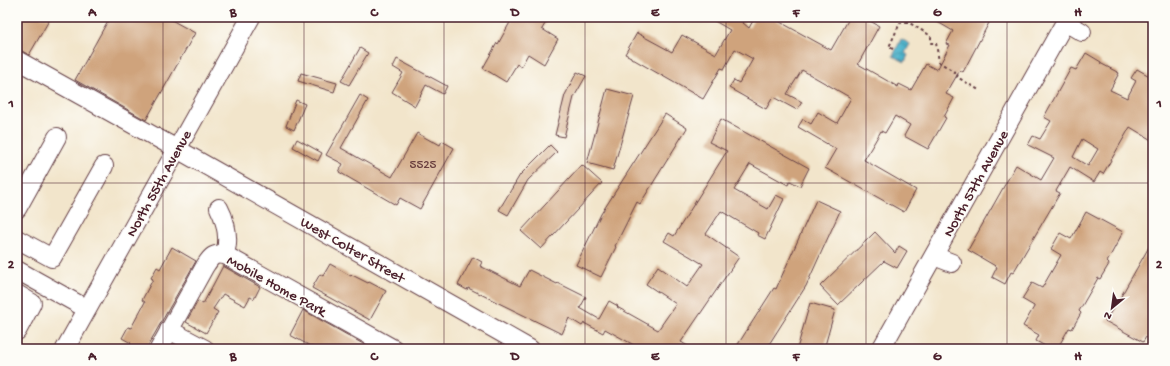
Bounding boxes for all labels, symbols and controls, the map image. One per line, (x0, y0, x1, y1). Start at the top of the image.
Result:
text: A (87, 6, 97, 21)
text: B (229, 6, 238, 21)
text: C (369, 6, 379, 21)
text: D (510, 6, 520, 21)
text: E (651, 6, 660, 21)
text: F (792, 6, 801, 21)
text: G (933, 6, 942, 21)
text: H (1074, 6, 1082, 21)
text: 1 (7, 97, 14, 112)
text: 1 (1155, 97, 1162, 112)
street label: North 55th Avenue (123, 127, 197, 240)
street label: North 57th Avenue (940, 127, 1014, 240)
house number: 5525 (410, 158, 437, 173)
street label: West Colter Street (297, 214, 409, 289)
street label: Mobile Home Park (223, 252, 330, 322)
text: 2 (8, 258, 15, 273)
text: 2 (1156, 258, 1163, 273)
north arrow (1092, 288, 1132, 328)
text: N (1102, 308, 1114, 322)
text: A (87, 350, 97, 365)
text: B (229, 350, 238, 365)
text: C (369, 350, 379, 365)
text: D (510, 350, 520, 365)
text: E (651, 350, 660, 365)
text: F (792, 350, 801, 365)
text: G (933, 350, 942, 365)
text: H (1074, 350, 1082, 365)

